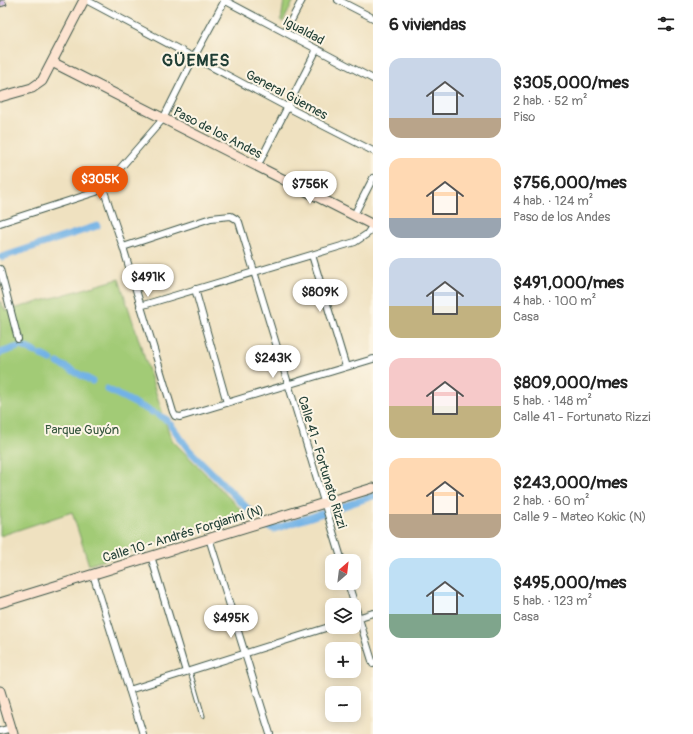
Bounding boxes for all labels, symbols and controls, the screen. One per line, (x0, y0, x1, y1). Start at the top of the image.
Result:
street label: Igualdad (280, 13, 327, 48)
icon: filters (655, 13, 677, 35)
text: 6 viviendas (389, 14, 466, 35)
district label: GÜEMES (162, 50, 230, 71)
street label: General Güemes (243, 67, 330, 123)
text: $305,000/mes (513, 72, 629, 93)
icon: home (421, 74, 469, 122)
text: 2 hab. · 52 m² (513, 93, 587, 109)
street label: Paso de los Andes (171, 104, 265, 162)
text: Piso (513, 109, 535, 125)
pin: $305K (72, 166, 128, 200)
text: $305K (81, 171, 119, 187)
pin: $756K (282, 171, 338, 205)
text: $756,000/mes (513, 172, 627, 193)
icon: home (421, 174, 469, 222)
text: $756K (292, 176, 328, 192)
text: 4 hab. · 124 m² (513, 193, 593, 209)
text: Paso de los Andes (513, 209, 610, 225)
pin: $491K (120, 264, 176, 298)
text: $491K (131, 269, 165, 285)
text: $491,000/mes (513, 272, 624, 293)
icon: home (421, 274, 469, 322)
pin: $809K (292, 279, 348, 313)
text: $809K (301, 284, 339, 300)
text: 4 hab. · 100 m² (513, 293, 596, 309)
text: Casa (513, 309, 539, 325)
pin: $243K (245, 345, 301, 379)
text: $243K (255, 350, 291, 366)
text: $809,000/mes (513, 372, 627, 393)
icon: home (421, 374, 469, 422)
text: 5 hab. · 148 m² (513, 393, 592, 409)
street label: Calle 41 - Fortunato Rizzi (294, 394, 350, 530)
text: Calle 41 - Fortunato Rizzi (513, 409, 651, 425)
park label: Parque Guyón (45, 422, 119, 438)
text: $243,000/mes (513, 472, 627, 493)
icon: home (421, 474, 469, 522)
text: 2 hab. · 60 m² (513, 493, 590, 509)
street label: Calle 10 - Andrés Forgiarini (N) (101, 502, 266, 566)
text: Calle 9 - Mateo Kokic (N) (513, 509, 646, 525)
north arrow (325, 554, 361, 590)
map controls (325, 554, 361, 722)
text: $495,000/mes (513, 572, 626, 593)
icon: home (421, 574, 469, 622)
text: 5 hab. · 123 m² (513, 593, 592, 609)
button: layers (325, 598, 361, 634)
pin: $495K (203, 605, 259, 639)
text: Casa (513, 609, 539, 625)
text: $495K (213, 610, 249, 626)
button: + (325, 642, 361, 678)
button: − (325, 686, 361, 722)

